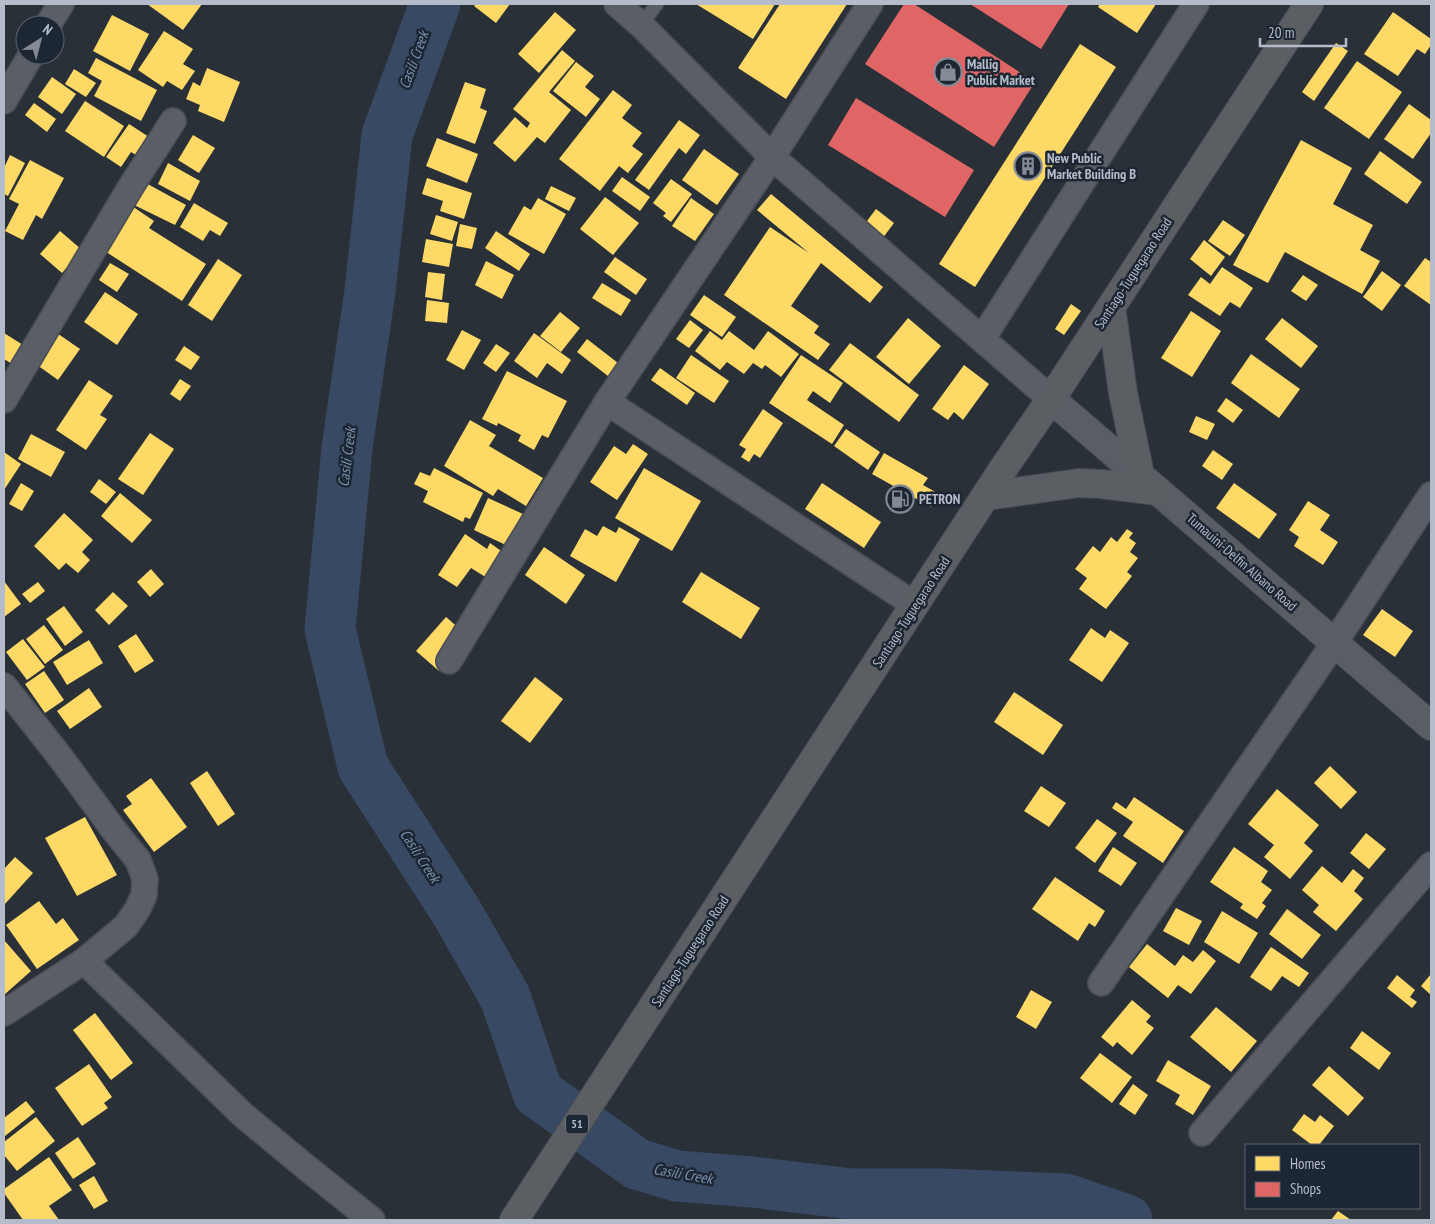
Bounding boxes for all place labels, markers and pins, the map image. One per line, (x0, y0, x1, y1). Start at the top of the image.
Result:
place label: Mallig Public Market (967, 55, 1035, 89)
shop icon: Mallig Public Market (933, 57, 963, 87)
place label: New Public Market Building B (1047, 149, 1136, 183)
building icon: New Public Market Building B (1013, 151, 1043, 181)
fuel station icon: PETRON (885, 484, 915, 514)
place label: PETRON (919, 490, 960, 508)

